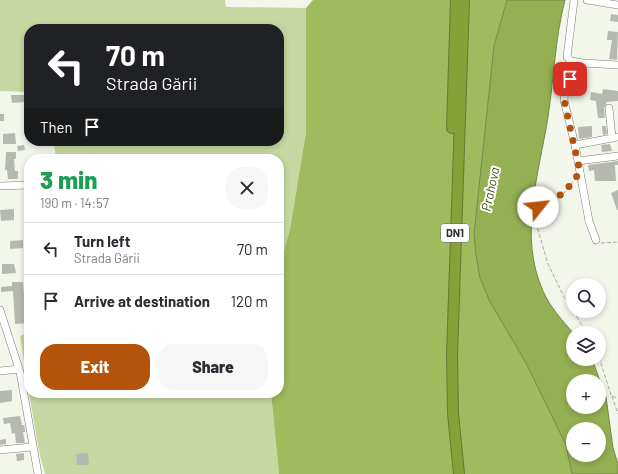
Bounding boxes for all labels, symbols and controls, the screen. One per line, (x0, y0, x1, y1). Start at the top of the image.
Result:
text: 70 m (106, 38, 165, 72)
icon: left (40, 40, 92, 92)
pin (553, 62, 587, 96)
icon: arrive (559, 68, 581, 90)
text: Strada Gării (106, 72, 197, 94)
icon: arrive (81, 116, 103, 138)
text: Then (40, 118, 73, 136)
text: 3 min (40, 165, 97, 194)
water label: Prahova (478, 165, 502, 213)
button: close (226, 167, 268, 209)
position arrow (517, 186, 559, 228)
text: 190 m · 14:57 (40, 195, 109, 211)
road number: DN1 (441, 224, 469, 242)
text: Turn left (74, 232, 130, 250)
icon: left (40, 238, 62, 260)
text: 70 m (237, 240, 268, 258)
text: Strada Gării (74, 250, 140, 266)
map controls (566, 278, 606, 462)
button: search (566, 278, 606, 318)
icon: arrive (40, 290, 62, 312)
text: Arrive at destination (74, 292, 210, 310)
text: 120 m (231, 292, 268, 310)
button: layers (566, 326, 606, 366)
button: Exit (40, 344, 150, 390)
button: Share (158, 344, 268, 390)
button: + (566, 374, 606, 414)
button: − (566, 422, 606, 462)

